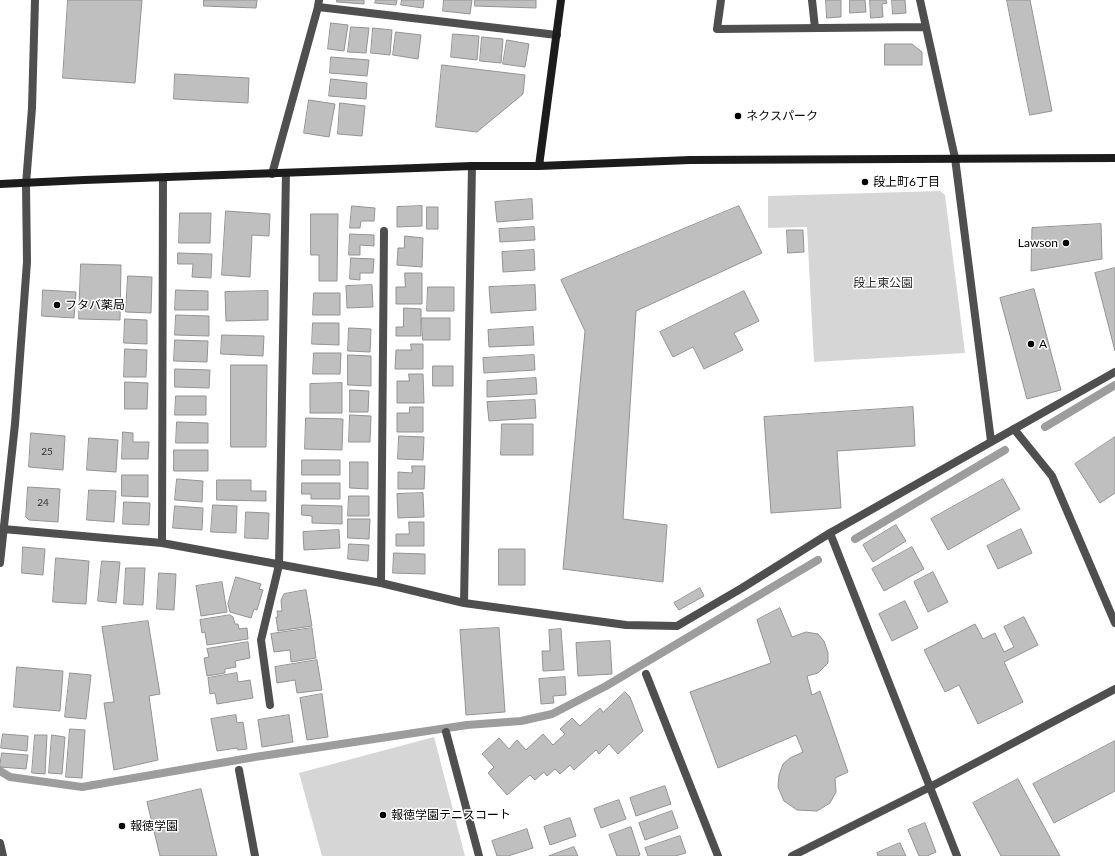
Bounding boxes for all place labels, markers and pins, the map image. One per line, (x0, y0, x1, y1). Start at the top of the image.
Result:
place label: ネクスパーク (746, 109, 818, 123)
marker: ネクスパーク (733, 111, 743, 121)
place label: 段上町6丁目 (873, 175, 940, 189)
marker: 段上町6丁目 (860, 177, 870, 187)
place label: Lawson (1018, 236, 1058, 250)
marker: Lawson (1061, 238, 1071, 248)
place label: フタバ薬局 (65, 298, 125, 312)
marker: フタバ薬局 (52, 300, 62, 310)
place label: A (1039, 337, 1047, 351)
marker: A (1026, 339, 1036, 349)
place label: 報徳学園テニスコート (391, 808, 511, 822)
marker: 報徳学園テニスコート (378, 810, 388, 820)
place label: 報徳学園 (130, 819, 178, 833)
marker: 報徳学園 (117, 821, 127, 831)

